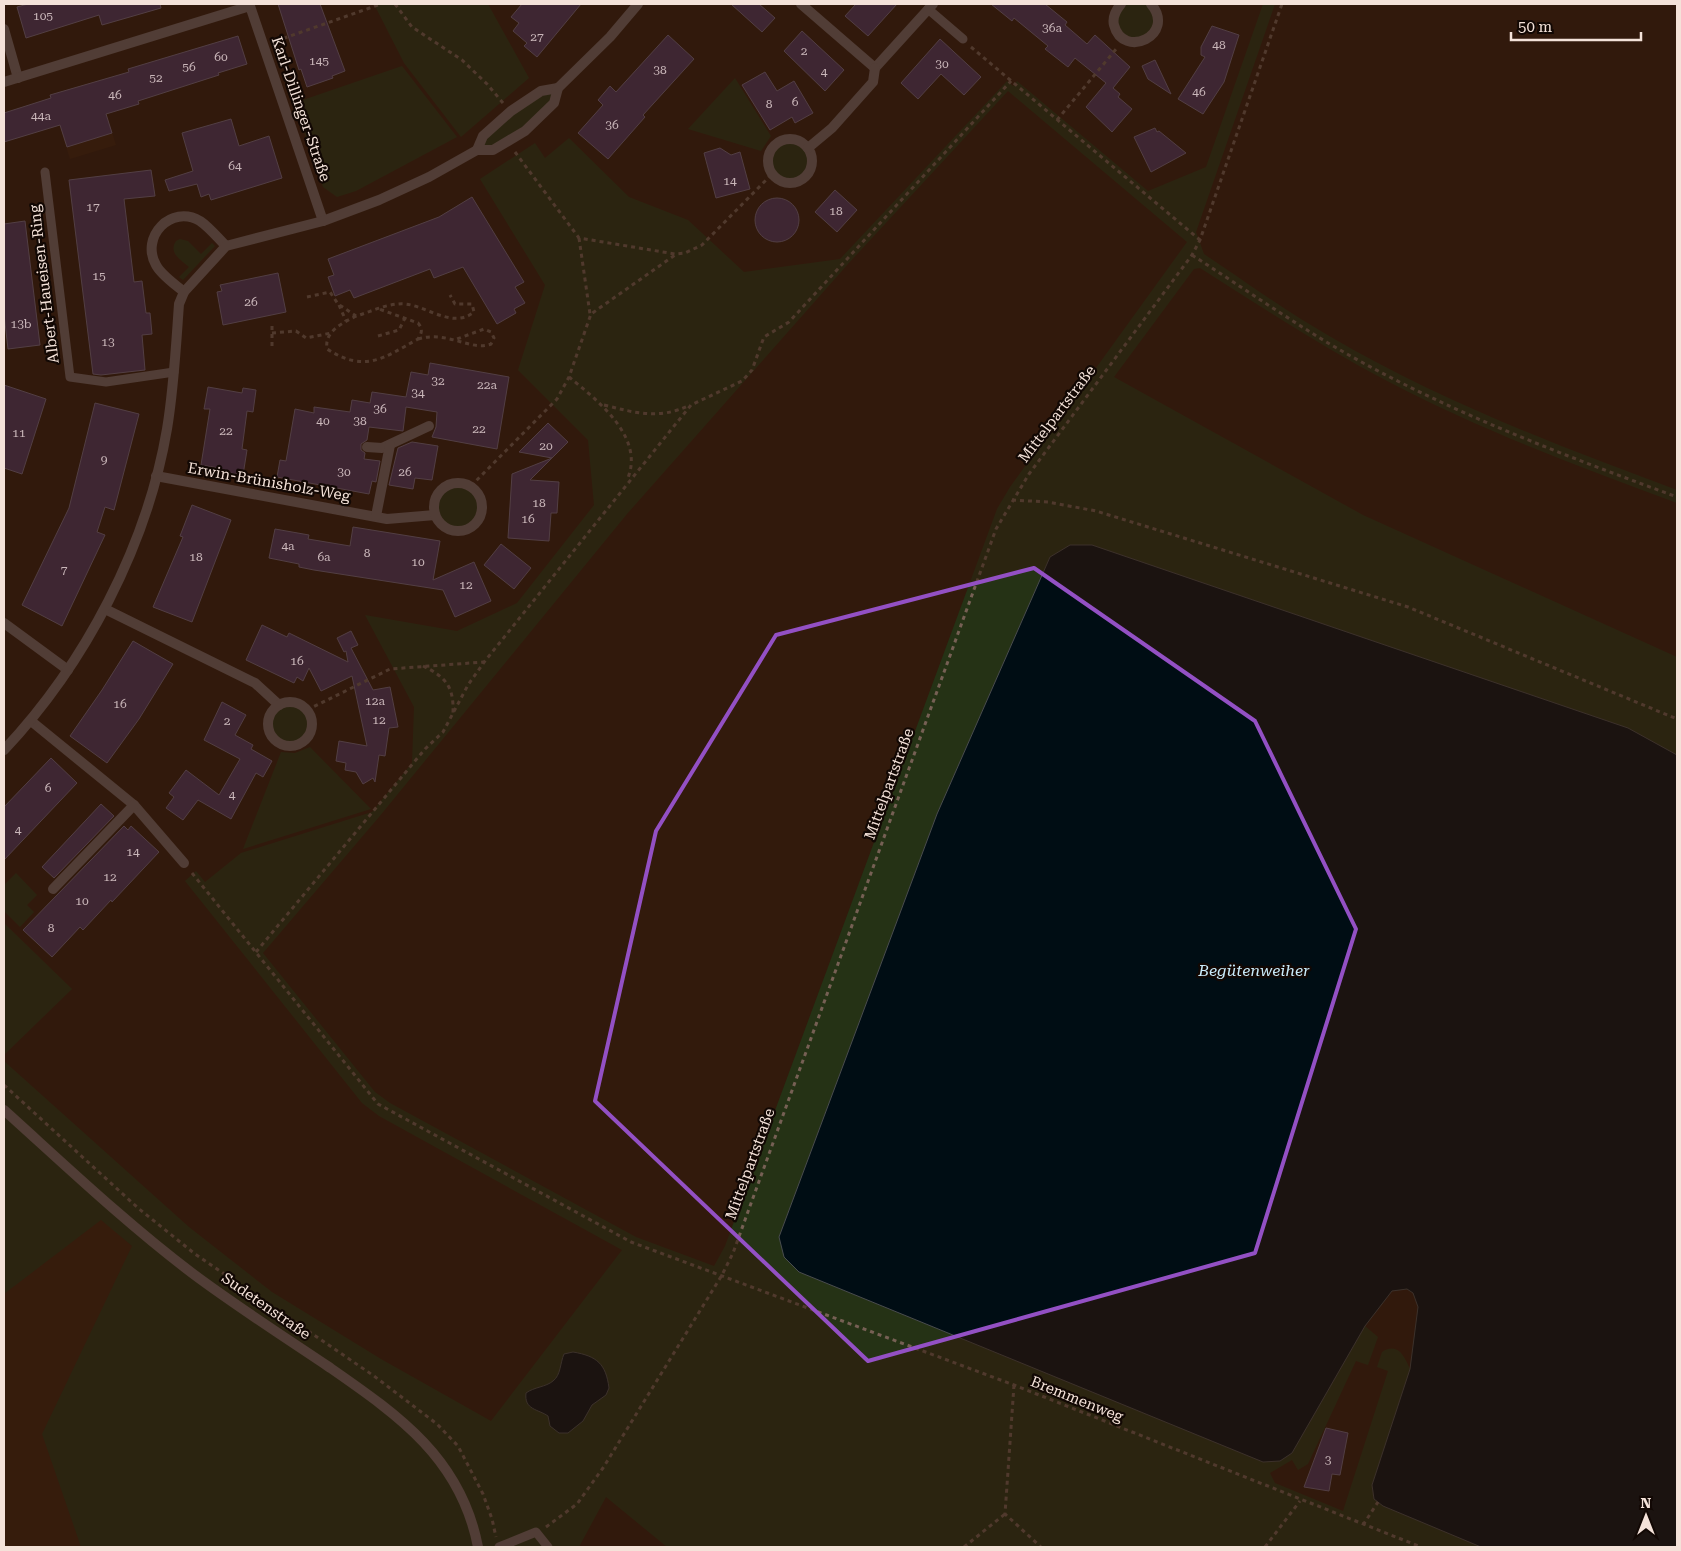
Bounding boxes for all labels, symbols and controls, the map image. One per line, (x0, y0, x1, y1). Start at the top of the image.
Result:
house number: 105 (33, 9, 53, 23)
scale bar (1511, 10, 1641, 42)
text: 50 m (1518, 18, 1553, 36)
house number: 36a (1042, 21, 1062, 35)
house number: 27 (530, 30, 544, 44)
street label: Karl-Dillinger-Straße (268, 34, 334, 184)
house number: 48 (1212, 38, 1226, 52)
house number: 2 (801, 44, 808, 58)
house number: 60 (214, 50, 228, 64)
house number: 145 (309, 54, 329, 68)
house number: 30 (935, 57, 949, 71)
house number: 56 (182, 60, 196, 74)
house number: 38 (653, 63, 667, 77)
house number: 4 (821, 65, 828, 79)
house number: 52 (149, 71, 163, 85)
house number: 46 (1192, 85, 1206, 99)
house number: 46 (108, 88, 122, 102)
house number: 6 (792, 95, 799, 109)
house number: 8 (766, 97, 773, 111)
house number: 44a (31, 109, 51, 123)
house number: 36 (605, 118, 619, 132)
house number: 64 (228, 159, 242, 173)
house number: 14 (723, 174, 737, 188)
house number: 17 (86, 200, 100, 214)
street label: Albert-Haueisen-Ring (25, 203, 63, 364)
house number: 18 (829, 204, 843, 218)
house number: 15 (92, 269, 106, 283)
house number: 26 (244, 295, 258, 309)
house number: 13b (10, 317, 32, 331)
house number: 13 (101, 335, 115, 349)
street label: Mittelpartstraße (1015, 362, 1099, 466)
house number: 32 (431, 374, 445, 388)
house number: 22a (477, 378, 497, 392)
house number: 34 (411, 386, 425, 400)
house number: 36 (373, 402, 387, 416)
house number: 40 (316, 414, 330, 428)
house number: 38 (353, 414, 367, 428)
house number: 22 (472, 422, 486, 436)
house number: 22 (219, 424, 233, 438)
house number: 11 (12, 426, 26, 440)
house number: 20 (539, 439, 553, 453)
house number: 9 (101, 453, 108, 467)
street label: Erwin-Brünisholz-Weg (186, 459, 352, 505)
house number: 30 (337, 465, 351, 479)
house number: 26 (398, 465, 412, 479)
house number: 18 (532, 496, 546, 510)
house number: 16 (521, 512, 535, 526)
house number: 4a (281, 539, 295, 553)
house number: 8 (364, 546, 371, 560)
house number: 18 (189, 550, 203, 564)
house number: 6a (317, 550, 331, 564)
house number: 10 (411, 555, 425, 569)
house number: 7 (61, 563, 68, 577)
house number: 12 (459, 578, 473, 592)
house number: 16 (290, 654, 304, 668)
house number: 12a (365, 694, 385, 708)
house number: 16 (113, 697, 127, 711)
house number: 12 (372, 713, 386, 727)
house number: 2 (224, 714, 231, 728)
street label: Mittelpartstraße (860, 726, 918, 842)
house number: 6 (45, 781, 52, 795)
house number: 4 (229, 788, 236, 802)
house number: 4 (15, 823, 22, 837)
house number: 14 (126, 845, 140, 859)
house number: 12 (103, 870, 117, 884)
house number: 10 (75, 894, 89, 908)
house number: 8 (48, 921, 55, 935)
water label: Begütenweiher (1197, 961, 1310, 980)
street label: Mittelpartstraße (721, 1106, 779, 1222)
street label: Sudetenstraße (218, 1269, 314, 1343)
street label: Bremmenweg (1028, 1372, 1126, 1426)
house number: 3 (1325, 1453, 1332, 1467)
north arrow (1621, 1491, 1671, 1541)
text: N (1641, 1495, 1652, 1511)

